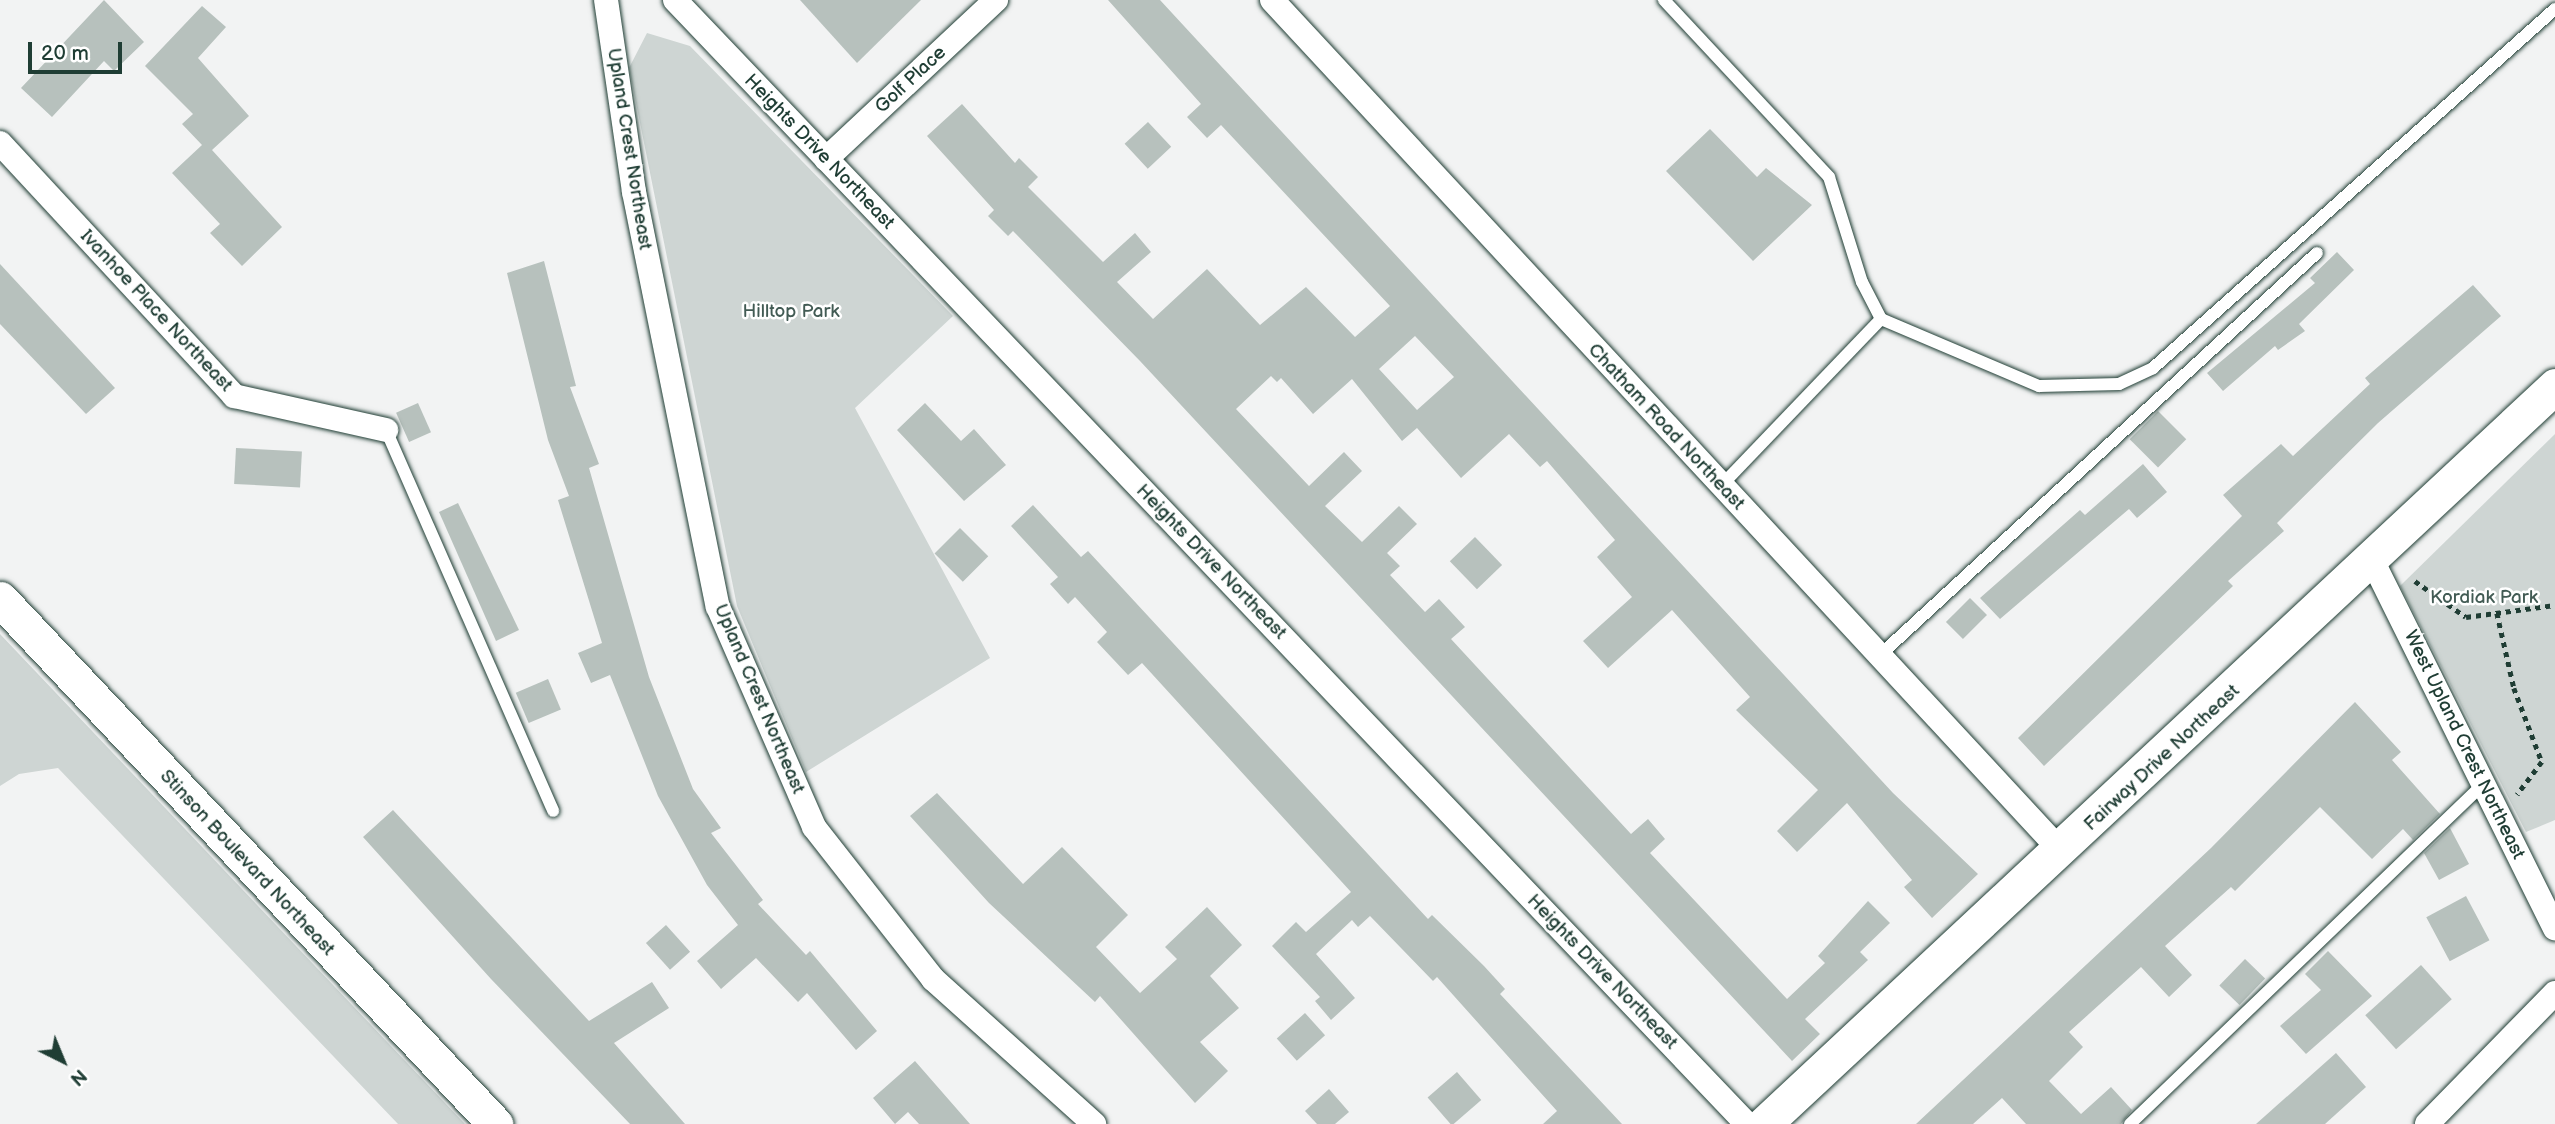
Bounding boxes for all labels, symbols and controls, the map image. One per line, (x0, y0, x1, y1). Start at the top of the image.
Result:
scale bar (32, 28, 126, 72)
text: 20 m (41, 41, 89, 66)
street label: Golf Place (871, 41, 951, 119)
street label: Upland Crest Northeast (602, 47, 656, 251)
street label: Heights Drive Northeast (739, 70, 899, 234)
street label: Ivanhoe Place Northeast (75, 225, 237, 397)
park label: Hilltop Park (742, 301, 840, 323)
street label: Chatham Road Northeast (1583, 339, 1749, 515)
street label: Heights Drive Northeast (1131, 480, 1291, 644)
park label: Kordiak Park (2430, 587, 2538, 609)
street label: Upland Crest Northeast (709, 601, 809, 797)
street label: West Upland Crest Northeast (2399, 627, 2529, 863)
street label: Fairway Drive Northeast (2079, 680, 2245, 836)
street label: Stinson Boulevard Northeast (155, 765, 339, 961)
street label: Heights Drive Northeast (1522, 890, 1682, 1054)
north arrow (28, 1026, 98, 1096)
text: N (65, 1063, 91, 1090)

